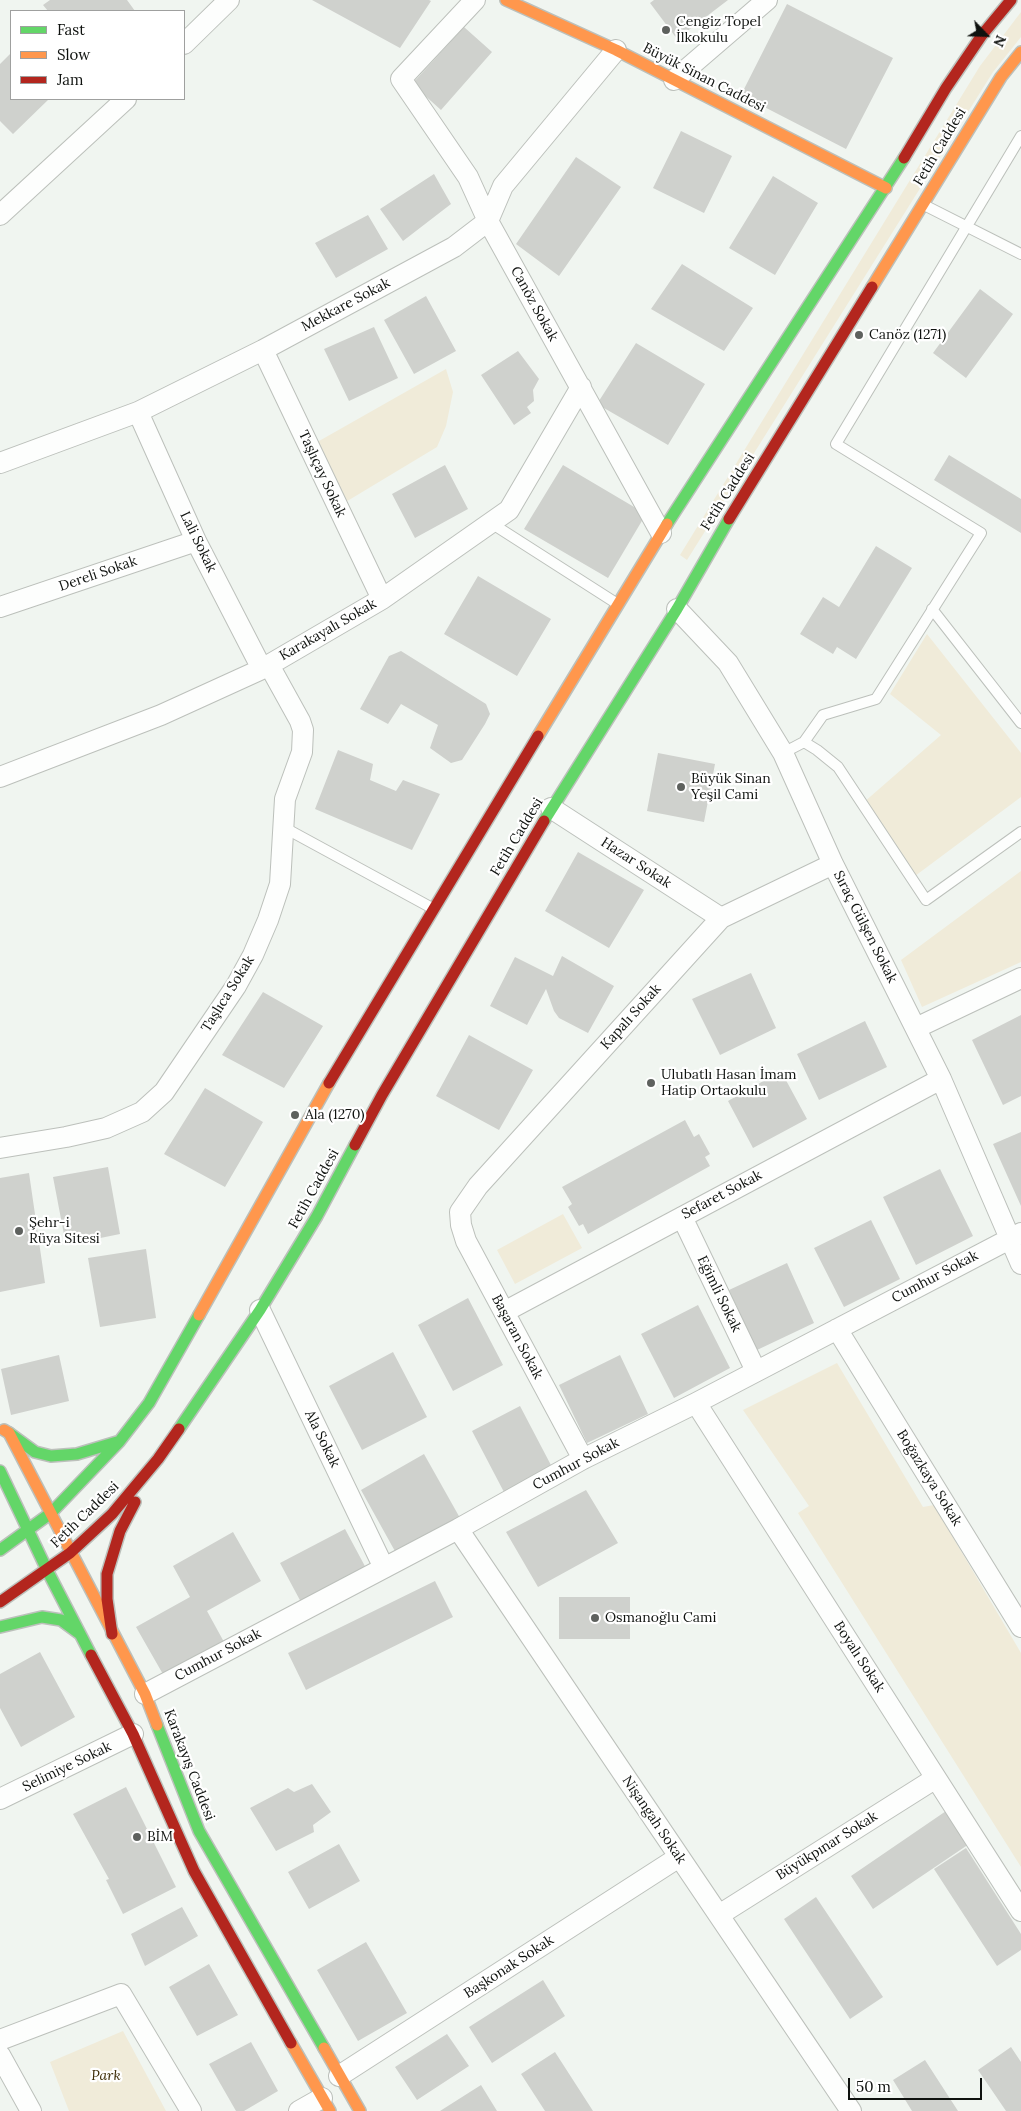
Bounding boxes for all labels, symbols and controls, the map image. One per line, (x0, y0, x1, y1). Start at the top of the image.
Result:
legend (10, 10, 185, 100)
north arrow (961, 10, 1011, 60)
place label: Cengiz Topel İlkokulu (676, 14, 761, 46)
text: Fast (57, 20, 85, 39)
marker: Cengiz Topel İlkokulu (660, 24, 672, 36)
text: N (989, 32, 1010, 50)
street label: Büyük Sinan Caddesi (640, 40, 768, 116)
text: Slow (57, 45, 90, 64)
text: Jam (57, 70, 84, 89)
street label: Fetih Caddesi (910, 105, 970, 189)
street label: Canöz Sokak (507, 264, 561, 344)
street label: Mekkare Sokak (299, 275, 393, 335)
place label: Canöz (1271) (869, 327, 946, 343)
marker: Canöz (1271) (853, 329, 865, 341)
street label: Taşlıçay Sokak (295, 428, 349, 520)
street label: Fetih Caddesi (698, 450, 758, 534)
street label: Lali Sokak (176, 509, 220, 575)
street label: Dereli Sokak (57, 553, 139, 595)
street label: Karakayalı Sokak (277, 595, 379, 665)
place label: Büyük Sinan Yeşil Cami (691, 771, 771, 804)
marker: Büyük Sinan Yeşil Cami (675, 781, 687, 793)
street label: Fetih Caddesi (487, 795, 547, 879)
street label: Hazar Sokak (598, 834, 674, 892)
street label: Sıraç Gülşen Sokak (829, 868, 901, 986)
street label: Taşlıca Sokak (198, 953, 258, 1035)
street label: Kapalı Sokak (597, 981, 665, 1053)
place label: Ulubatlı Hasan İmam Hatip Ortaokulu (661, 1067, 797, 1100)
marker: Ulubatlı Hasan İmam Hatip Ortaokulu (645, 1077, 657, 1089)
place label: Ala (1270) (305, 1107, 364, 1123)
marker: Ala (1270) (289, 1109, 301, 1121)
street label: Fetih Caddesi (285, 1146, 343, 1232)
street label: Sefaret Sokak (679, 1167, 765, 1223)
place label: Şehr-i Rüya Sitesi (29, 1215, 100, 1248)
marker: Şehr-i Rüya Sitesi (13, 1225, 25, 1237)
street label: Cumhur Sokak (889, 1247, 981, 1307)
street label: Eğimli Sokak (693, 1253, 745, 1335)
street label: Başaran Sokak (488, 1292, 546, 1382)
street label: Ala Sokak (301, 1408, 343, 1470)
street label: Boğazkaya Sokak (893, 1427, 965, 1529)
street label: Cumhur Sokak (530, 1434, 622, 1494)
street label: Fetih Caddesi (47, 1478, 123, 1552)
place label: Osmanoğlu Cami (605, 1610, 716, 1626)
marker: Osmanoğlu Cami (589, 1612, 601, 1624)
street label: Boyalı Sokak (830, 1618, 888, 1696)
street label: Cumhur Sokak (172, 1625, 264, 1685)
street label: Karakayış Caddesi (160, 1707, 218, 1823)
street label: Selimiye Sokak (20, 1738, 114, 1796)
street label: Nişangah Sokak (618, 1773, 690, 1867)
street label: Büyükpınar Sokak (773, 1808, 881, 1884)
place label: BİM (147, 1829, 173, 1845)
marker: BİM (131, 1831, 143, 1843)
street label: Başkonak Sokak (461, 1932, 557, 2002)
park label: Park (91, 2068, 121, 2084)
scale bar (851, 2068, 985, 2100)
text: 50 m (856, 2077, 891, 2096)

